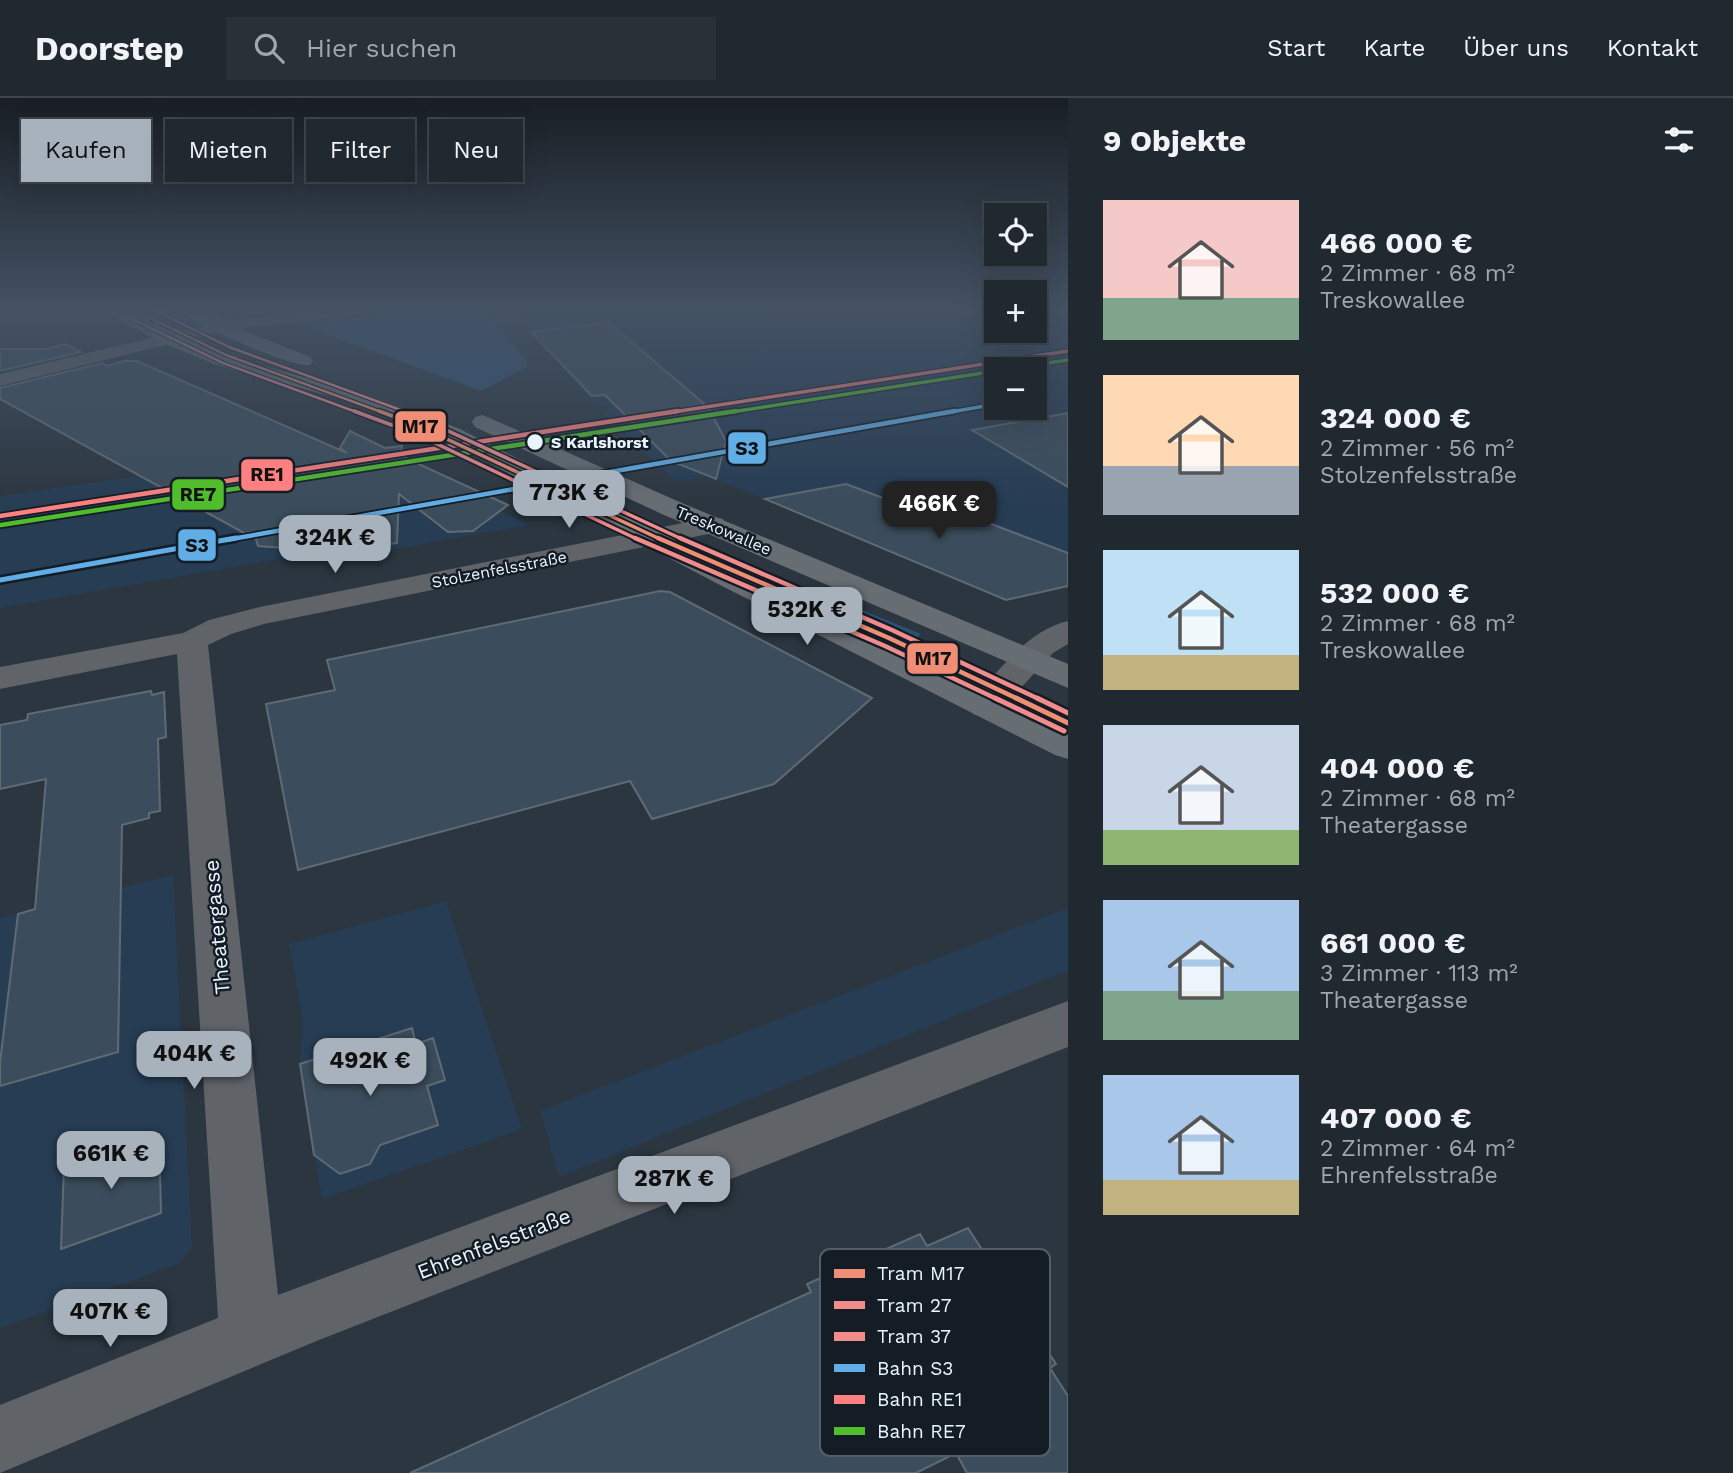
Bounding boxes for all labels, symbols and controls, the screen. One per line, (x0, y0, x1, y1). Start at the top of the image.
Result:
search box (226, 17, 716, 80)
text: Doorstep (35, 29, 184, 68)
icon: search (250, 29, 288, 67)
text: Hier suchen (306, 33, 457, 63)
text: Start (1267, 34, 1325, 62)
text: Karte (1363, 34, 1425, 62)
text: Über uns (1463, 34, 1569, 62)
text: Kontakt (1607, 34, 1698, 62)
chip: Kaufen (21, 119, 151, 182)
chip: Mieten (165, 119, 292, 182)
chip: Filter (306, 119, 415, 182)
chip: Neu (429, 119, 523, 182)
icon: filters (1660, 121, 1698, 159)
text: 9 Objekte (1103, 123, 1246, 158)
map controls (984, 203, 1047, 420)
button: locate (984, 203, 1047, 266)
text: 466 000 € (1320, 225, 1473, 260)
icon: home (1159, 228, 1243, 312)
text: 2 Zimmer · 68 m² (1320, 260, 1515, 287)
button: + (984, 280, 1047, 343)
text: Treskowallee (1320, 287, 1465, 314)
button: − (984, 357, 1047, 420)
text: 324 000 € (1320, 400, 1471, 435)
icon: home (1159, 403, 1243, 487)
line badge: M17 (394, 410, 447, 443)
text: M17 (401, 415, 439, 438)
line badge: S3 (727, 431, 767, 465)
marker: S Karlshorst (525, 432, 545, 452)
place label: S Karlshorst (551, 433, 649, 452)
text: 2 Zimmer · 56 m² (1320, 435, 1514, 462)
text: S3 (735, 437, 759, 460)
line badge: RE1 (240, 458, 294, 492)
text: Stolzenfelsstraße (1320, 462, 1517, 489)
text: RE1 (250, 463, 284, 486)
pin: 773K € (512, 470, 626, 530)
line badge: RE7 (171, 478, 225, 511)
text: 773K € (529, 479, 609, 506)
pin: 466K € (882, 482, 996, 541)
text: RE7 (180, 483, 216, 506)
text: 466K € (898, 490, 980, 517)
street label: Treskowallee (674, 502, 774, 559)
pin: 324K € (278, 516, 392, 575)
text: 324K € (295, 524, 375, 551)
line badge: S3 (177, 528, 217, 562)
text: S3 (185, 534, 209, 557)
street label: Stolzenfelsstraße (430, 547, 568, 592)
text: 532 000 € (1320, 575, 1469, 610)
icon: home (1159, 578, 1243, 662)
pin: 532K € (750, 588, 864, 647)
text: 532K € (767, 596, 847, 623)
text: 2 Zimmer · 68 m² (1320, 610, 1515, 637)
text: Treskowallee (1320, 637, 1465, 664)
line badge: M17 (906, 642, 959, 675)
text: M17 (914, 647, 952, 670)
text: 404 000 € (1320, 750, 1474, 785)
icon: home (1159, 753, 1243, 837)
text: 2 Zimmer · 68 m² (1320, 785, 1515, 812)
text: Theatergasse (1320, 812, 1468, 839)
street label: Theatergasse (198, 859, 235, 995)
text: 661 000 € (1320, 925, 1466, 960)
icon: home (1159, 928, 1243, 1012)
text: 3 Zimmer · 113 m² (1320, 960, 1518, 987)
text: Theatergasse (1320, 987, 1468, 1014)
pin: 404K € (137, 1032, 251, 1091)
pin: 492K € (313, 1038, 427, 1098)
text: 404K € (152, 1040, 236, 1067)
text: 492K € (329, 1047, 411, 1074)
text: 407 000 € (1320, 1100, 1472, 1135)
icon: home (1159, 1103, 1243, 1187)
pin: 661K € (54, 1132, 168, 1191)
text: 2 Zimmer · 64 m² (1320, 1135, 1515, 1162)
text: 661K € (73, 1140, 149, 1167)
pin: 287K € (617, 1156, 731, 1216)
text: Ehrenfelsstraße (1320, 1162, 1498, 1189)
text: 287K € (634, 1165, 714, 1192)
street label: Ehrenfelsstraße (414, 1203, 574, 1284)
legend (820, 1249, 1050, 1456)
text: Tram M17 (877, 1262, 964, 1285)
pin: 407K € (53, 1290, 167, 1349)
text: Tram 27 (877, 1294, 951, 1317)
text: 407K € (69, 1298, 151, 1325)
text: Tram 37 (877, 1325, 951, 1348)
text: Bahn S3 (877, 1357, 953, 1380)
text: Bahn RE1 (877, 1388, 962, 1411)
text: Bahn RE7 (877, 1420, 966, 1443)

